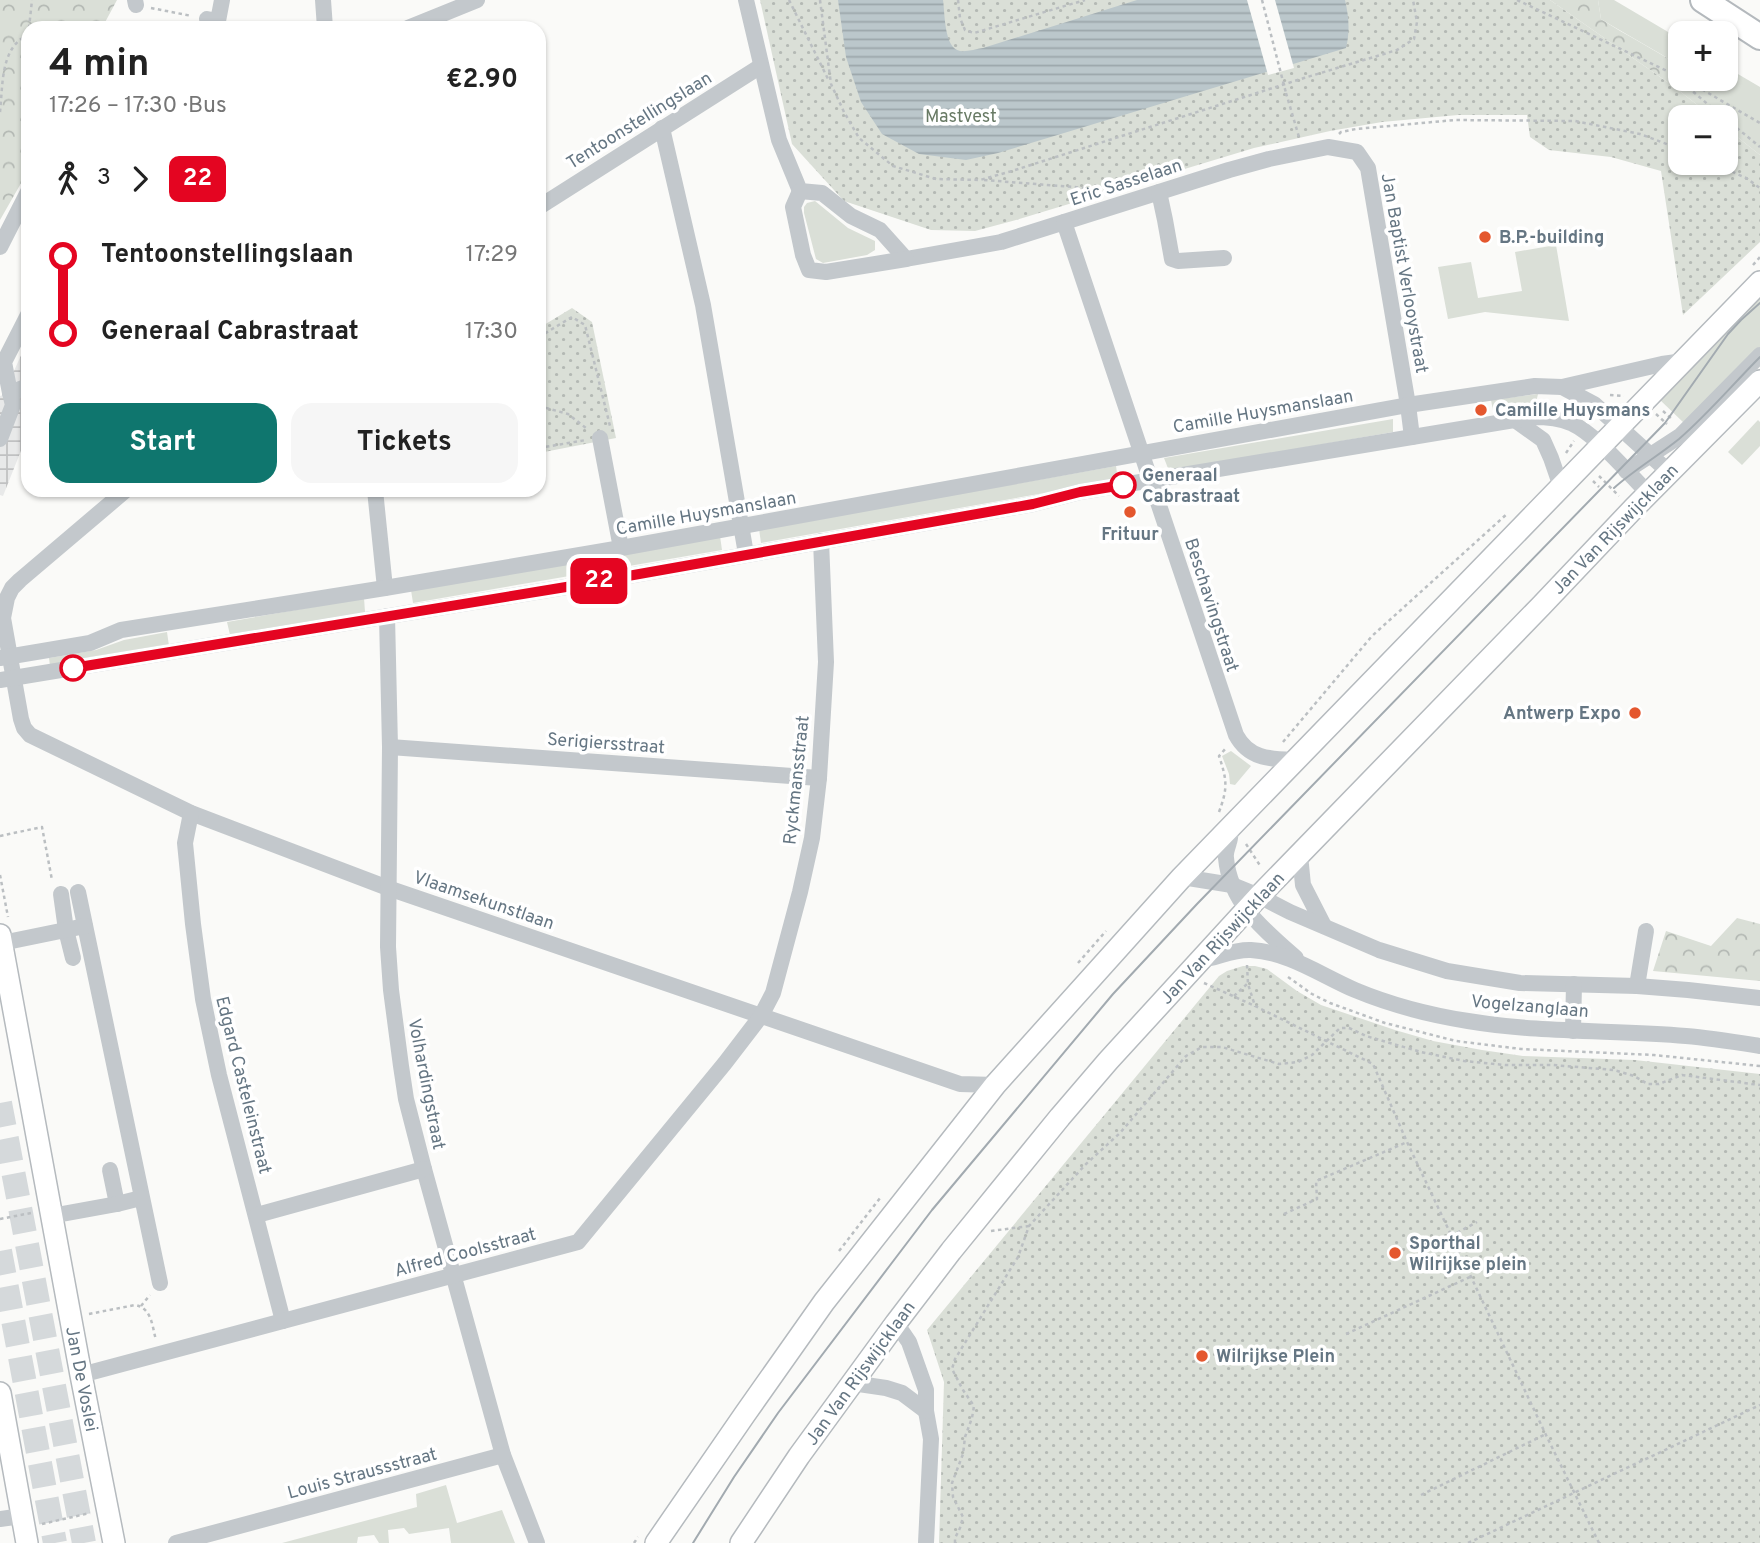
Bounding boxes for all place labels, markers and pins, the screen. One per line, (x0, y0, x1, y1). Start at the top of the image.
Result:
place label: B.P.-building (1499, 227, 1604, 250)
marker: B.P.-building (1477, 229, 1493, 245)
place label: Camille Huysmans (1495, 400, 1650, 423)
marker: Camille Huysmans (1473, 402, 1489, 418)
place label: Generaal Cabrastraat (1142, 465, 1240, 509)
marker: Generaal Cabrastraat (1110, 472, 1136, 498)
marker: Frituur (1122, 504, 1138, 520)
place label: Frituur (1101, 524, 1159, 547)
unlabelled marker (60, 655, 86, 681)
place label: Antwerp Expo (1503, 703, 1621, 726)
marker: Antwerp Expo (1627, 705, 1643, 721)
place label: Sporthal Wilrijkse plein (1409, 1233, 1527, 1277)
marker: Sporthal Wilrijkse plein (1387, 1245, 1403, 1261)
place label: Wilrijkse Plein (1216, 1346, 1335, 1369)
marker: Wilrijkse Plein (1194, 1348, 1210, 1364)

